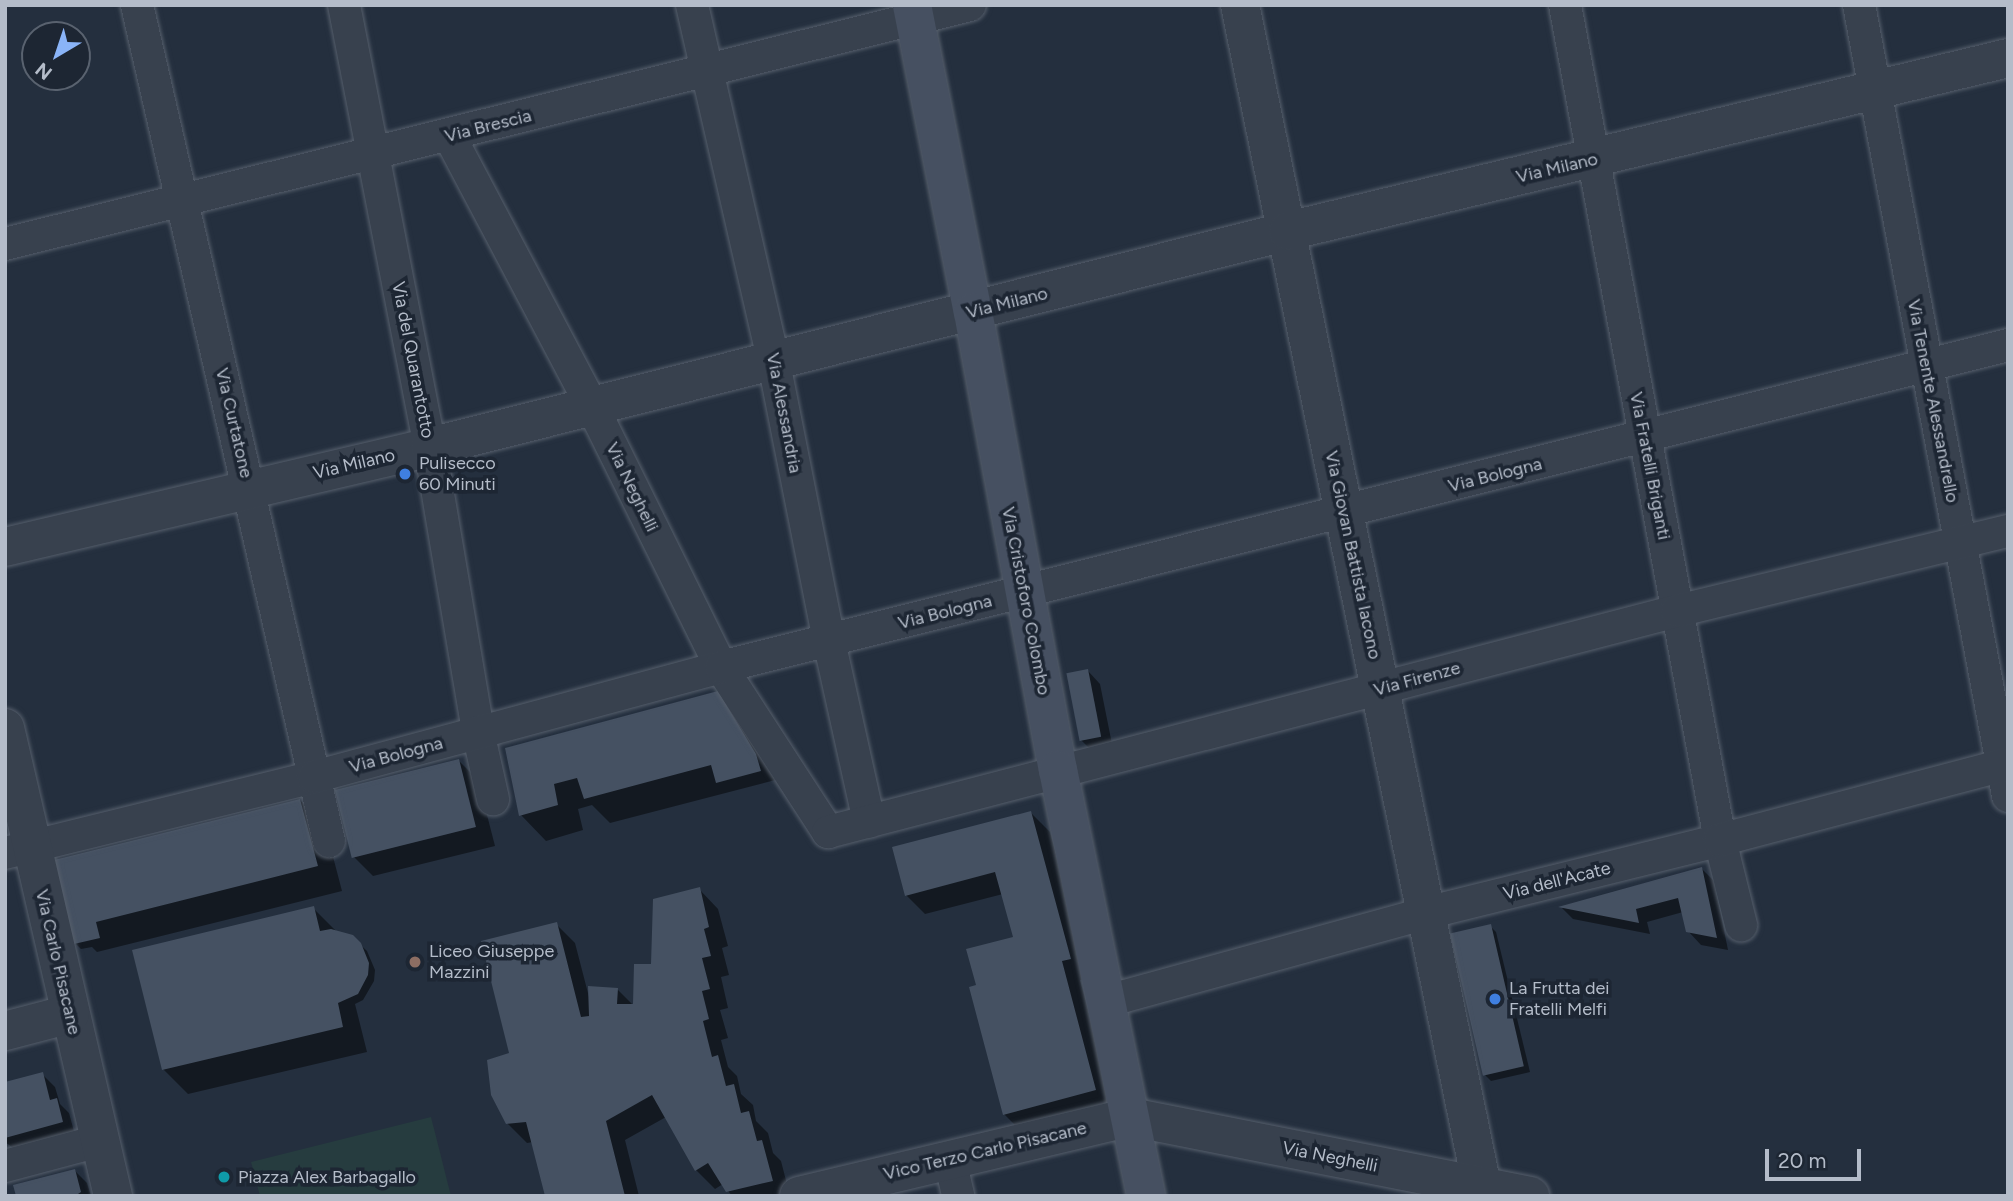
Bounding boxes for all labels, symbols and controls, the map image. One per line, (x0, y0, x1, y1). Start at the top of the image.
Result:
north arrow (21, 21, 91, 91)
text: N (31, 58, 57, 85)
street label: Via Brescia (442, 105, 534, 147)
street label: Via Milano (1514, 148, 1600, 188)
street label: Via del Quarantotto (387, 280, 439, 440)
street label: Via Milano (964, 282, 1050, 324)
street label: Via Tenente Alessandrello (1903, 298, 1963, 504)
street label: Via Alessandria (762, 351, 806, 475)
street label: Via Curtatone (211, 366, 257, 480)
street label: Via Fratelli Briganti (1625, 390, 1675, 542)
street label: Via Neghelli (601, 439, 663, 535)
street label: Via Milano (311, 444, 397, 484)
street label: Via Giovan Battista Iacono (1320, 449, 1386, 661)
place label: Pulisecco 60 Minuti (419, 453, 496, 496)
street label: Via Bologna (1446, 453, 1544, 497)
marker: Pulisecco 60 Minuti (397, 466, 413, 482)
street label: Via Cristoforo Colombo (997, 505, 1055, 697)
street label: Via Bologna (896, 590, 994, 634)
street label: Via Firenze (1371, 657, 1463, 701)
street label: Via Bologna (347, 732, 445, 778)
street label: Via dell'Acate (1501, 857, 1613, 905)
street label: Via Carlo Pisacane (31, 887, 85, 1037)
place label: Liceo Giuseppe Mazzini (429, 941, 554, 984)
marker: Liceo Giuseppe Mazzini (407, 954, 423, 970)
place label: La Frutta dei Fratelli Melfi (1509, 978, 1609, 1020)
marker: La Frutta dei Fratelli Melfi (1487, 991, 1503, 1007)
street label: Vico Terzo Carlo Pisacane (881, 1117, 1089, 1185)
scale bar (1768, 1134, 1864, 1178)
street label: Via Neghelli (1281, 1137, 1379, 1177)
text: 20 m (1778, 1148, 1826, 1173)
place label: Piazza Alex Barbagallo (238, 1166, 416, 1188)
marker: Piazza Alex Barbagallo (216, 1169, 232, 1185)

